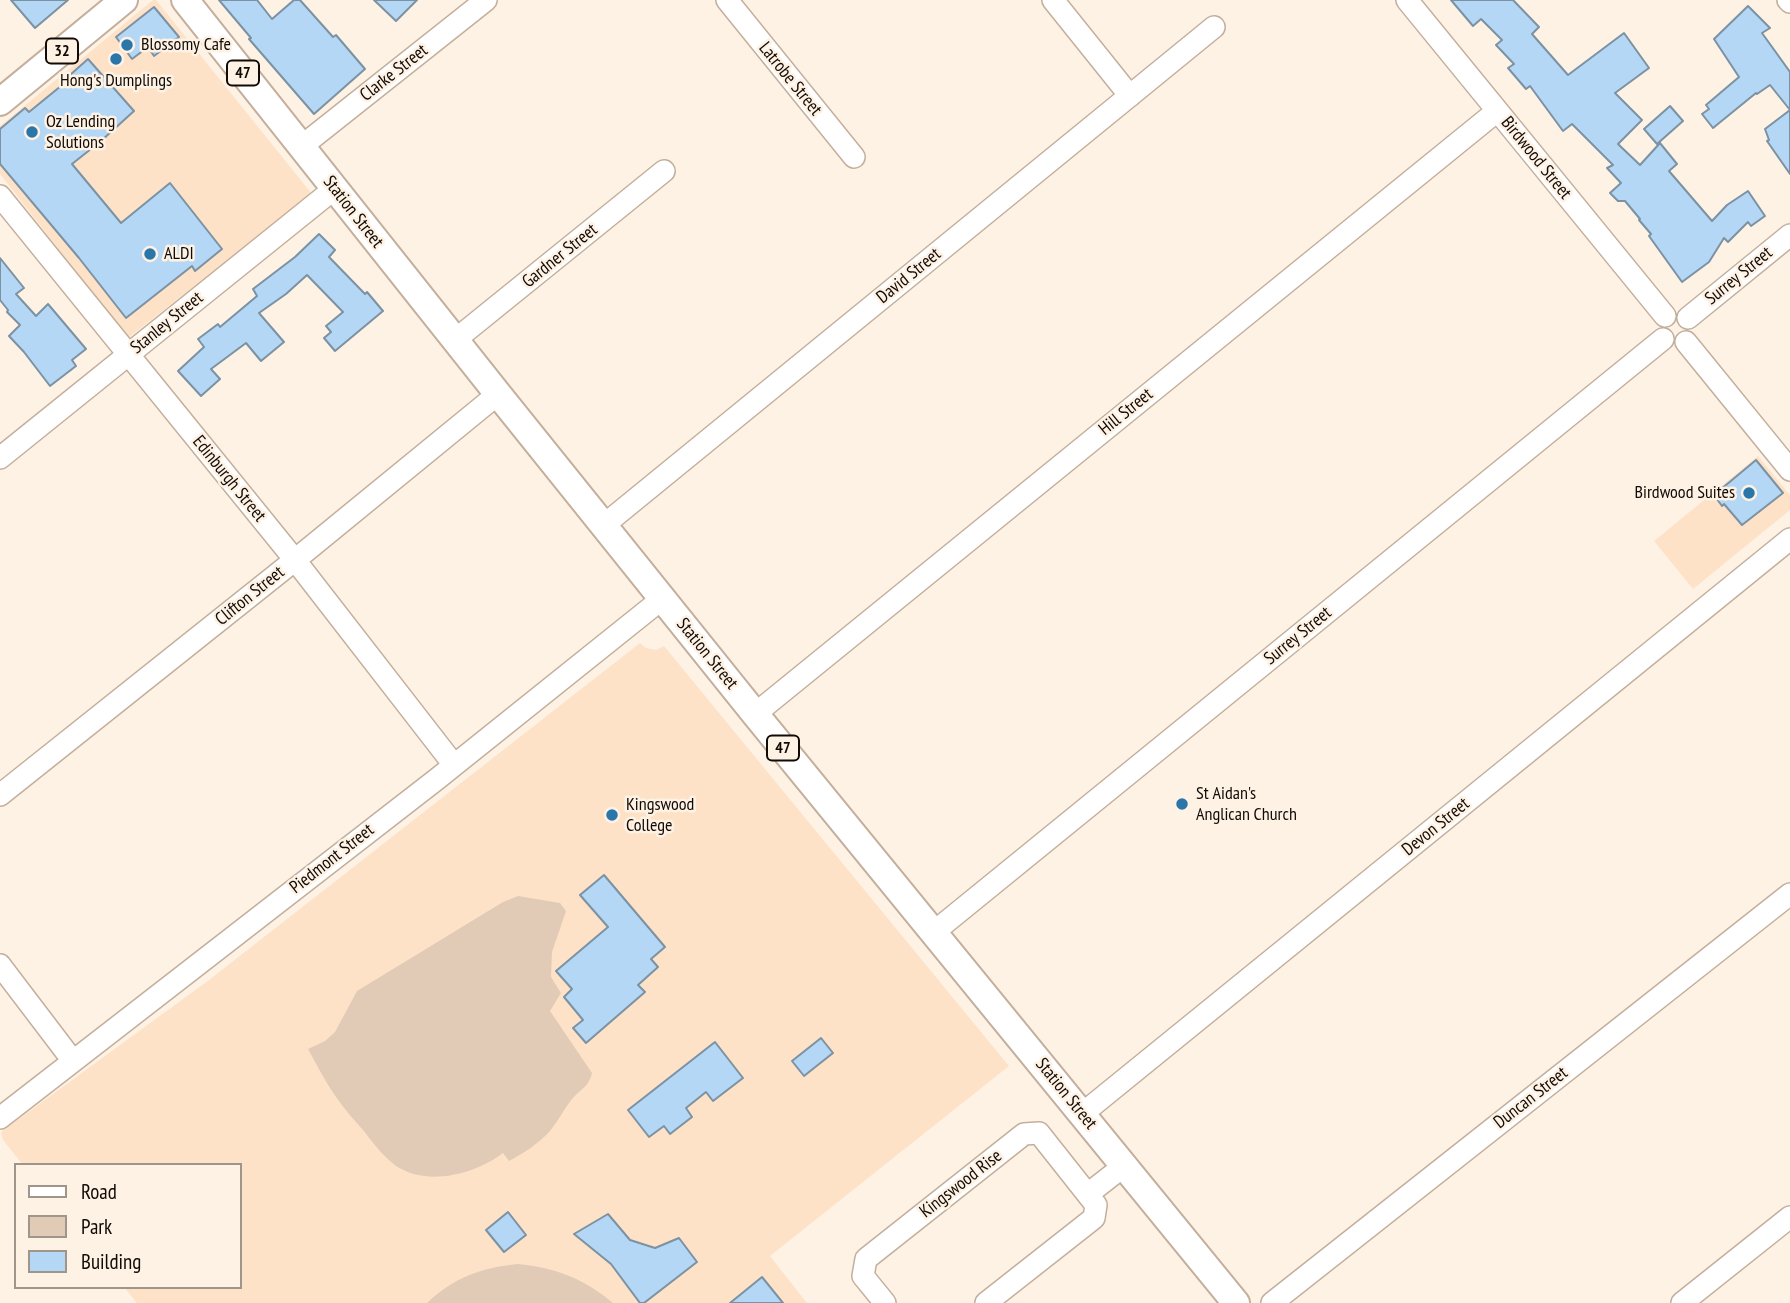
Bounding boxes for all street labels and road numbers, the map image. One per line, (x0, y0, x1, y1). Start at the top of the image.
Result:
road number: 32 (46, 38, 78, 64)
street label: Latrobe Street (754, 38, 826, 120)
street label: Clarke Street (356, 40, 432, 106)
road number: 47 (227, 60, 259, 86)
street label: Birdwood Street (1496, 112, 1576, 204)
street label: Station Street (318, 172, 388, 252)
street label: Gardner Street (518, 219, 602, 293)
street label: Surrey Street (1701, 242, 1777, 310)
street label: David Street (873, 244, 945, 308)
street label: Stanley Street (126, 287, 208, 359)
street label: Hill Street (1095, 384, 1157, 440)
street label: Edinburgh Street (188, 432, 270, 526)
street label: Clifton Street (211, 562, 289, 630)
street label: Surrey Street (1260, 602, 1336, 670)
street label: Station Street (672, 614, 742, 694)
road number: 47 (767, 736, 799, 761)
street label: Devon Street (1398, 793, 1474, 861)
street label: Piedmont Street (286, 819, 378, 899)
street label: Station Street (1031, 1054, 1101, 1134)
street label: Duncan Street (1490, 1062, 1572, 1134)
street label: Kingswood Rise (916, 1145, 1006, 1223)

